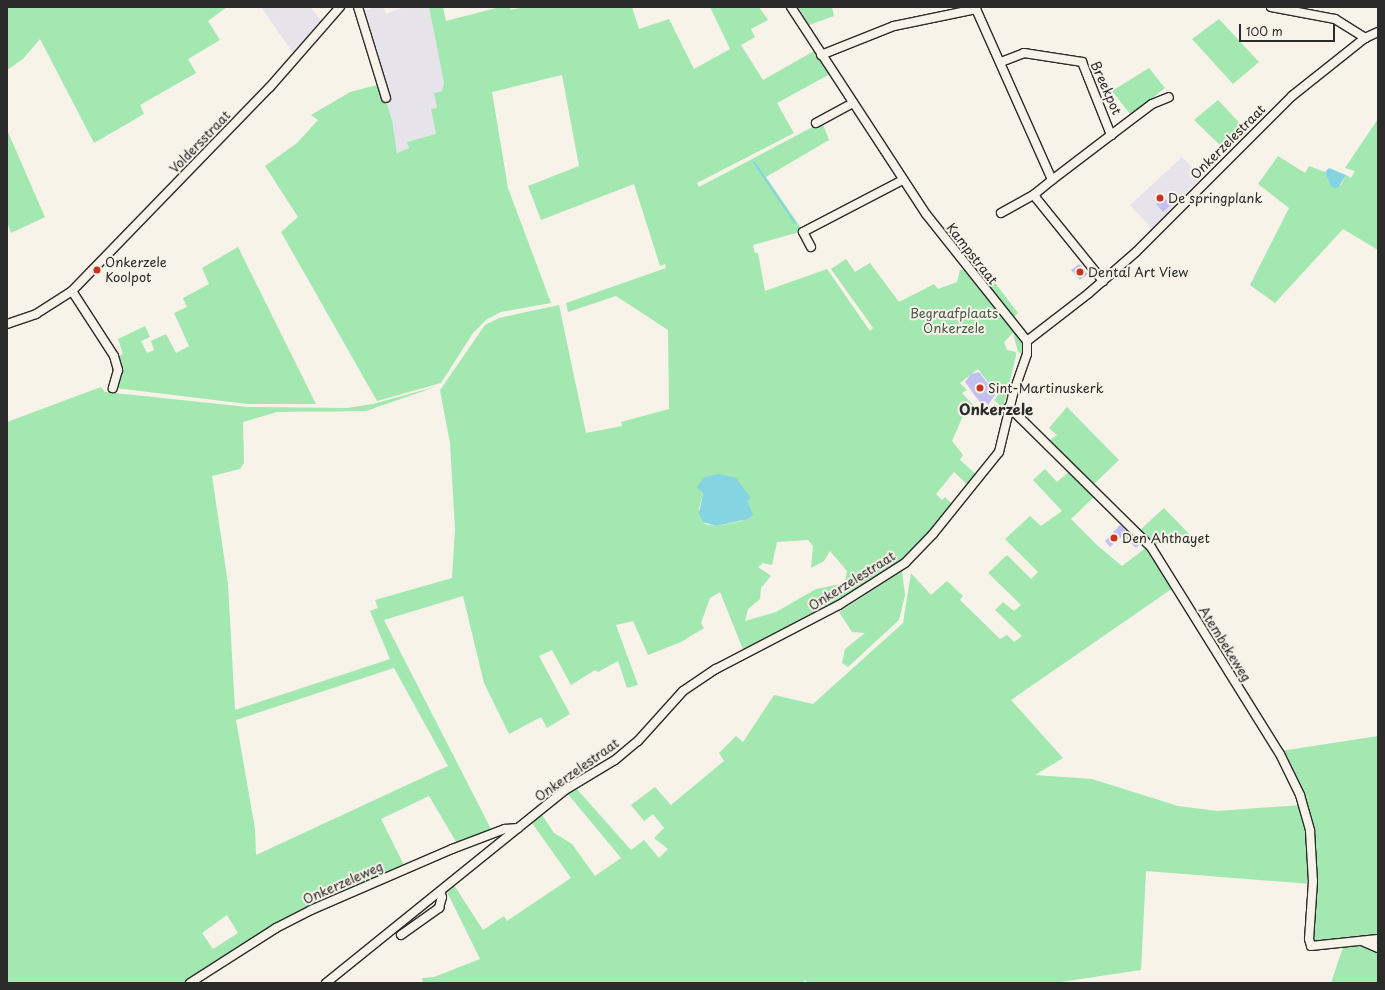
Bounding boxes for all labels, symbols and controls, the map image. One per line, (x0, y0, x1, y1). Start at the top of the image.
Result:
scale bar (1241, 16, 1337, 42)
text: 100 m (1246, 22, 1283, 40)
street label: Breekpot (1087, 59, 1125, 117)
street label: Onkerzelestraat (1187, 101, 1269, 183)
street label: Voldersstraat (166, 108, 234, 176)
place label: De springplank (1168, 190, 1263, 206)
marker: De springplank (1155, 193, 1165, 203)
street label: Kampstraat (943, 220, 1001, 288)
place label: Onkerzele Koolpot (105, 255, 167, 286)
place label: Dental Art View (1088, 264, 1189, 280)
marker: Onkerzele Koolpot (92, 265, 102, 275)
marker: Dental Art View (1075, 267, 1085, 277)
park label: Begraafplaats Onkerzele (910, 306, 998, 337)
place label: Sint-Martinuskerk (988, 380, 1104, 396)
marker: Sint-Martinuskerk (975, 383, 985, 393)
district label: Onkerzele (959, 400, 1033, 418)
place label: Den Ahthayet (1122, 530, 1210, 546)
marker: Den Ahthayet (1109, 533, 1119, 543)
street label: Onkerzelestraat (806, 548, 898, 614)
street label: Atembekeweg (1196, 603, 1254, 685)
street label: Onkerzelestraat (532, 735, 622, 805)
street label: Onkerzeleweg (301, 858, 385, 908)

